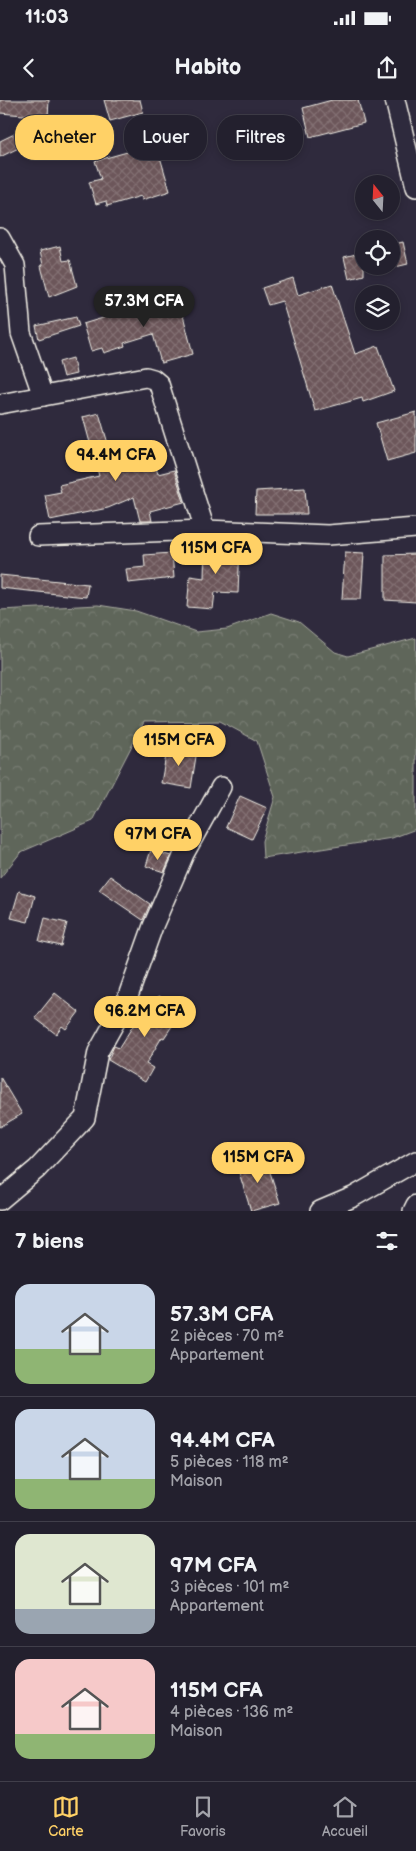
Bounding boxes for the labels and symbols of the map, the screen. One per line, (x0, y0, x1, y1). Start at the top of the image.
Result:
north arrow (355, 175, 400, 220)
pin: 57.3M CFA (87, 286, 201, 328)
pin: 94.4M CFA (59, 440, 173, 482)
pin: 115M CFA (164, 532, 268, 575)
pin: 115M CFA (127, 724, 231, 767)
pin: 97M CFA (112, 818, 204, 861)
pin: 96.2M CFA (88, 996, 202, 1038)
pin: 115M CFA (206, 1142, 310, 1184)

